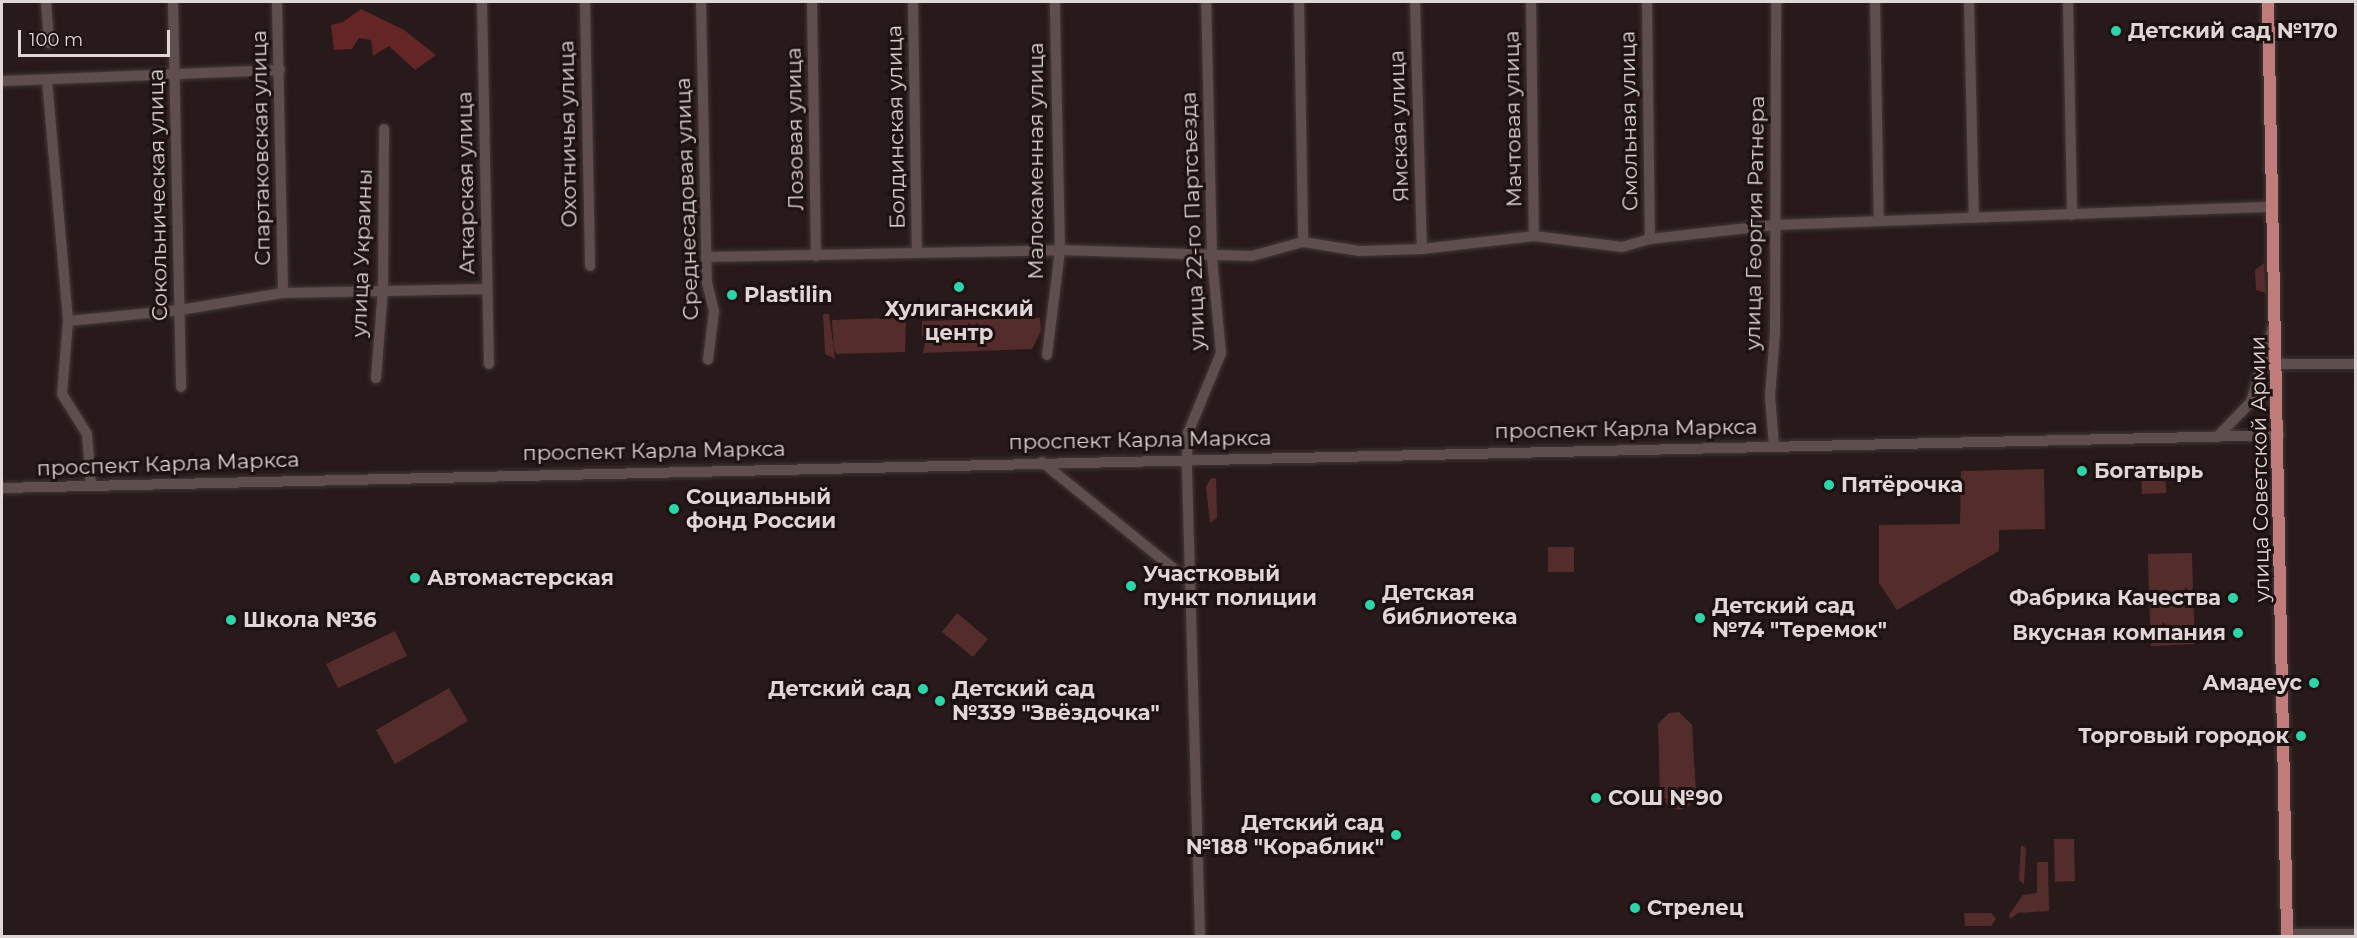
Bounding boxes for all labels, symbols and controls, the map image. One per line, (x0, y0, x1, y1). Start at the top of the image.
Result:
scale bar (21, 18, 172, 56)
place label: Детский сад №170 (2128, 18, 2338, 44)
marker: Детский сад №170 (2109, 24, 2123, 38)
street label: Болдинская улица (882, 25, 910, 229)
text: 100 m (29, 29, 83, 51)
street label: Спартаковская улица (246, 30, 276, 266)
street label: Мачтовая улица (1499, 30, 1527, 208)
street label: Смольная улица (1615, 31, 1643, 211)
street label: Охотничья улица (554, 40, 582, 228)
street label: Малокаменная улица (1023, 42, 1049, 280)
street label: Лозовая улица (781, 47, 809, 211)
street label: Ямская улица (1384, 50, 1414, 202)
street label: Сокольническая улица (143, 69, 173, 321)
street label: Среднесадовая улица (670, 77, 704, 321)
street label: Аткарская улица (452, 91, 480, 275)
street label: улица 22-го Партсъезда (1176, 91, 1210, 351)
street label: улица Георгия Ратнера (1740, 96, 1770, 350)
street label: улица Украины (346, 168, 378, 338)
marker: Хулиганский центр (952, 280, 966, 294)
place label: Plastilin (744, 282, 832, 308)
marker: Plastilin (725, 288, 739, 302)
place label: Хулиганский центр (884, 296, 1034, 346)
street label: улица Советской Армии (2245, 336, 2275, 602)
street label: проспект Карла Маркса (1494, 414, 1758, 444)
street label: проспект Карла Маркса (1008, 425, 1272, 455)
street label: проспект Карла Маркса (522, 436, 786, 466)
street label: проспект Карла Маркса (36, 447, 300, 481)
place label: Богатырь (2094, 458, 2203, 484)
marker: Богатырь (2075, 464, 2089, 478)
place label: Пятёрочка (1841, 472, 1963, 498)
marker: Пятёрочка (1822, 478, 1836, 492)
place label: Социальный фонд России (686, 484, 836, 534)
marker: Социальный фонд России (667, 502, 681, 516)
place label: Участковый пункт полиции (1143, 561, 1317, 611)
place label: Автомастерская (427, 565, 614, 591)
marker: Автомастерская (408, 571, 422, 585)
marker: Участковый пункт полиции (1124, 579, 1138, 593)
place label: Детская библиотека (1382, 580, 1517, 630)
place label: Фабрика Качества (2009, 585, 2221, 611)
marker: Фабрика Качества (2226, 591, 2240, 605)
place label: Детский сад №74 "Теремок" (1712, 593, 1887, 643)
marker: Детская библиотека (1363, 598, 1377, 612)
place label: Школа №36 (243, 607, 377, 633)
marker: Детский сад №74 "Теремок" (1693, 611, 1707, 625)
marker: Школа №36 (224, 613, 238, 627)
place label: Вкусная компания (2012, 620, 2226, 646)
marker: Вкусная компания (2231, 626, 2245, 640)
place label: Амадеус (2202, 670, 2302, 696)
place label: Детский сад (768, 676, 911, 702)
place label: Детский сад №339 "Звёздочка" (952, 676, 1160, 726)
marker: Амадеус (2307, 676, 2321, 690)
marker: Детский сад (916, 682, 930, 696)
marker: Детский сад №339 "Звёздочка" (933, 694, 947, 708)
place label: Торговый городок (2078, 723, 2289, 749)
marker: Торговый городок (2294, 729, 2308, 743)
place label: СОШ №90 (1608, 785, 1723, 811)
marker: СОШ №90 (1589, 791, 1603, 805)
place label: Детский сад №188 "Кораблик" (1186, 810, 1384, 860)
marker: Детский сад №188 "Кораблик" (1389, 828, 1403, 842)
place label: Стрелец (1647, 895, 1743, 921)
marker: Стрелец (1628, 901, 1642, 915)

